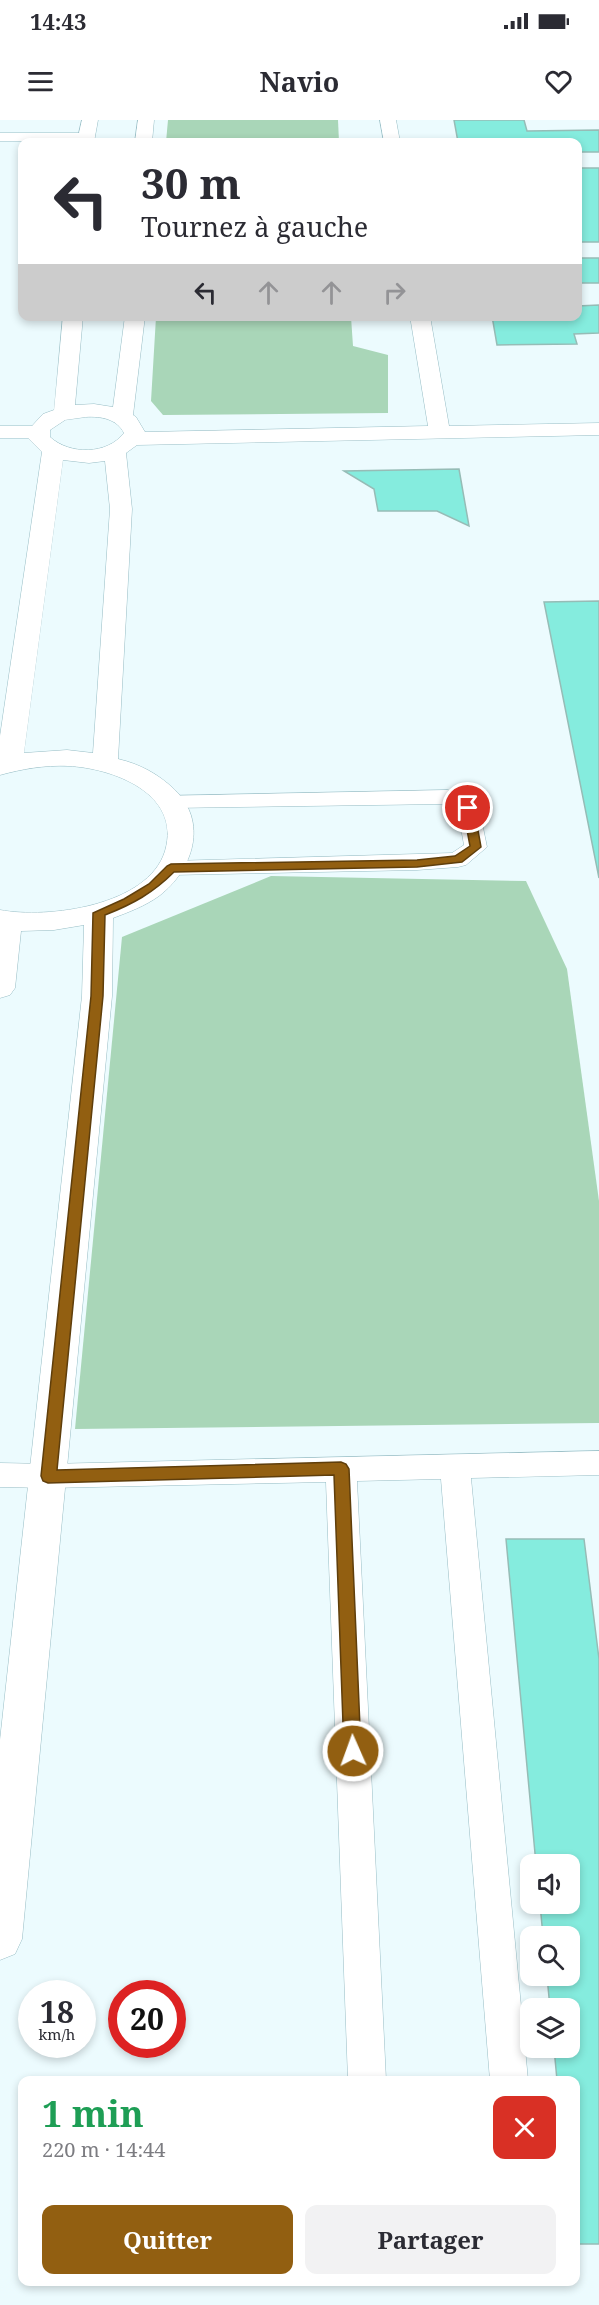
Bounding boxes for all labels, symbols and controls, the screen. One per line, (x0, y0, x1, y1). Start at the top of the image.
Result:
text: 14:43 (30, 6, 86, 36)
text: Navio (260, 63, 339, 100)
icon: menu (24, 65, 57, 98)
icon: heart (542, 65, 575, 98)
text: 30 m (141, 154, 241, 211)
icon: left (42, 162, 120, 240)
text: Tournez à gauche (141, 208, 368, 245)
icon: left (189, 276, 222, 309)
icon: ahead (252, 276, 285, 309)
icon: ahead (315, 276, 348, 309)
icon: right (378, 276, 411, 309)
pin (442, 782, 493, 833)
icon: arrive (451, 791, 484, 824)
position arrow (321, 1719, 385, 1783)
map controls (520, 1854, 580, 2058)
button: sound (520, 1854, 580, 1914)
button: search (520, 1926, 580, 1986)
speed limit sign: 20 (108, 1980, 186, 2058)
text: 18 (40, 1991, 74, 2032)
button: layers (520, 1998, 580, 2058)
text: km/h (39, 2024, 75, 2044)
text: 1 min (42, 2089, 144, 2138)
button: close (493, 2096, 556, 2159)
text: 220 m · 14:44 (42, 2136, 165, 2163)
button: Quitter (42, 2205, 293, 2274)
button: Partager (305, 2205, 556, 2274)

